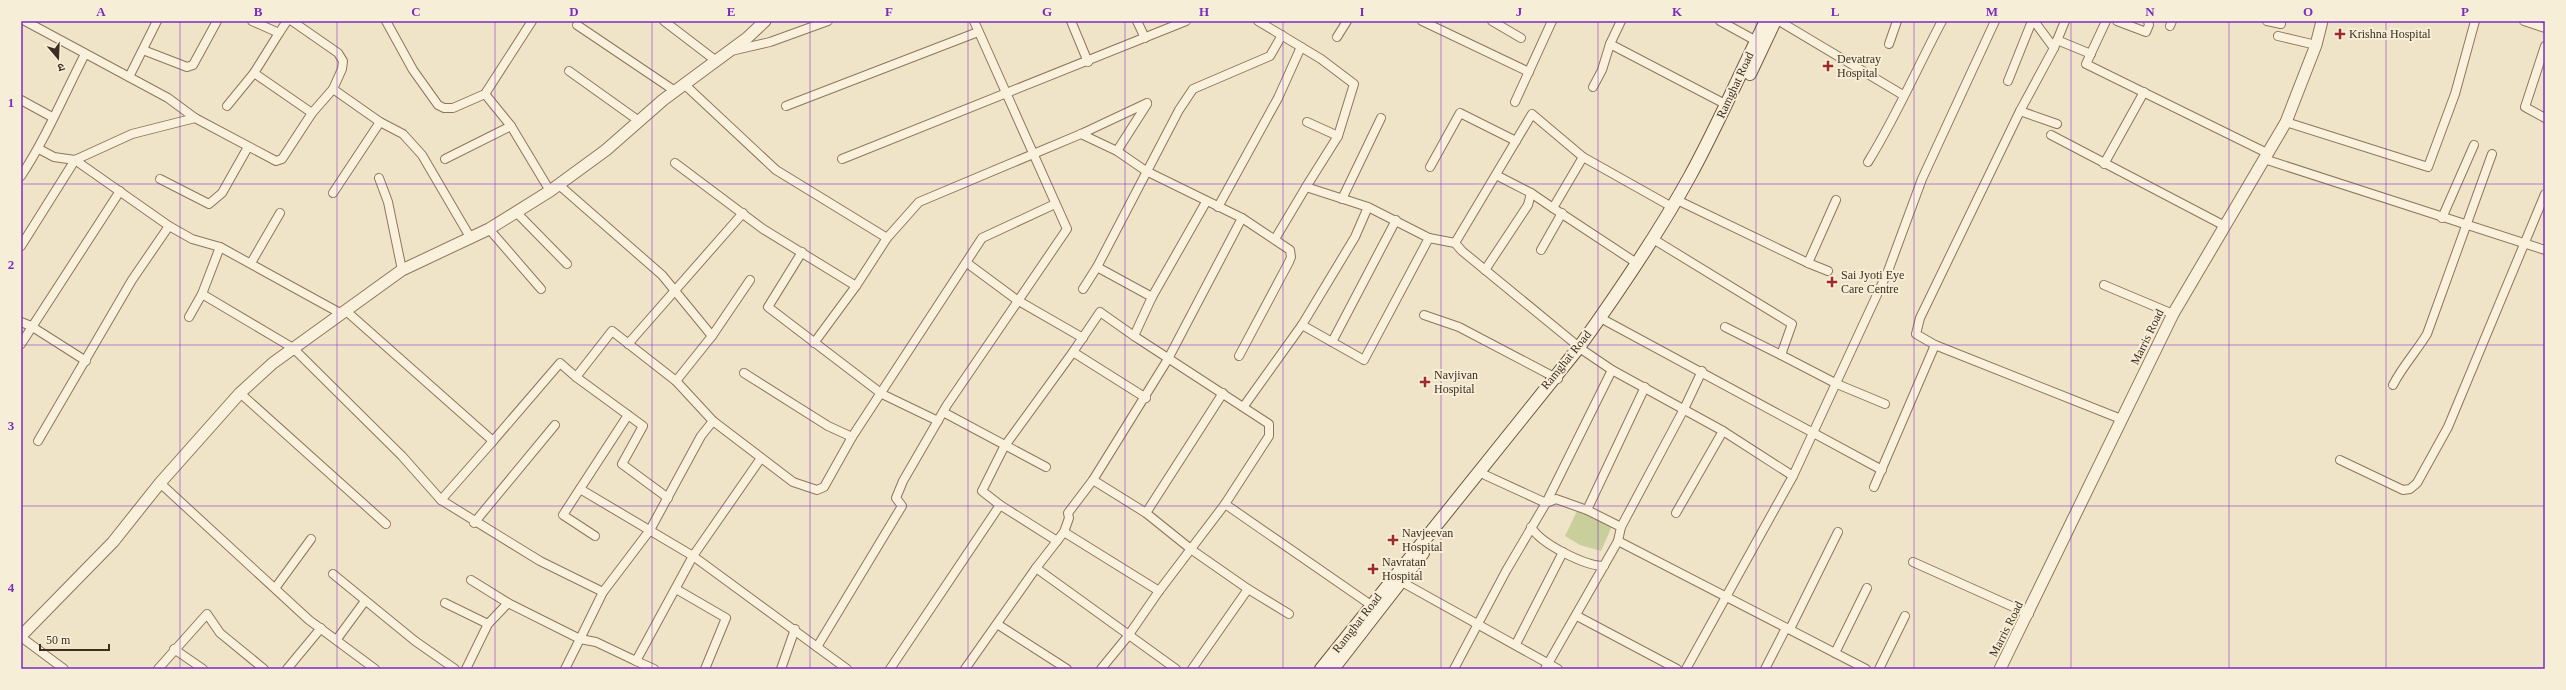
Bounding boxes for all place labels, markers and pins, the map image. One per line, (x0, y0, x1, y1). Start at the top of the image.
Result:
place label: Krishna Hospital (2349, 27, 2431, 41)
marker: Krishna Hospital (2334, 28, 2346, 40)
place label: Devatray Hospital (1837, 52, 1881, 80)
marker: Devatray Hospital (1822, 60, 1834, 72)
place label: Sai Jyoti Eye Care Centre (1841, 268, 1904, 296)
marker: Sai Jyoti Eye Care Centre (1826, 276, 1838, 288)
place label: Navjivan Hospital (1434, 368, 1478, 396)
marker: Navjivan Hospital (1419, 376, 1431, 388)
place label: Navjeevan Hospital (1402, 526, 1453, 554)
marker: Navjeevan Hospital (1387, 534, 1399, 546)
place label: Navratan Hospital (1382, 555, 1426, 583)
marker: Navratan Hospital (1367, 563, 1379, 575)

